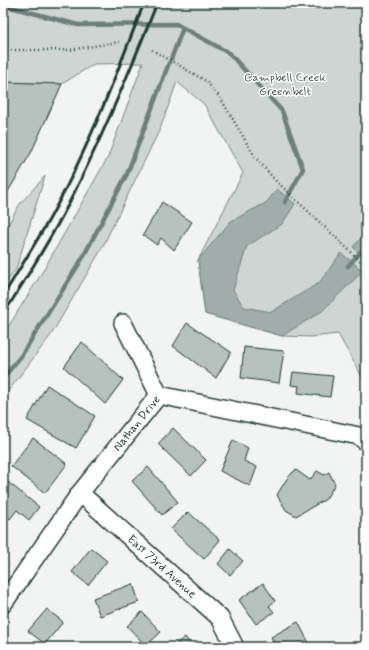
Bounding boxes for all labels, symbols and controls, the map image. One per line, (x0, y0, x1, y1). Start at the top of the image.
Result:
park label: Campbell Creek Greenbelt (244, 70, 326, 100)
street label: Nathan Drive (110, 392, 165, 455)
street label: East 73rd Avenue (123, 532, 200, 602)

